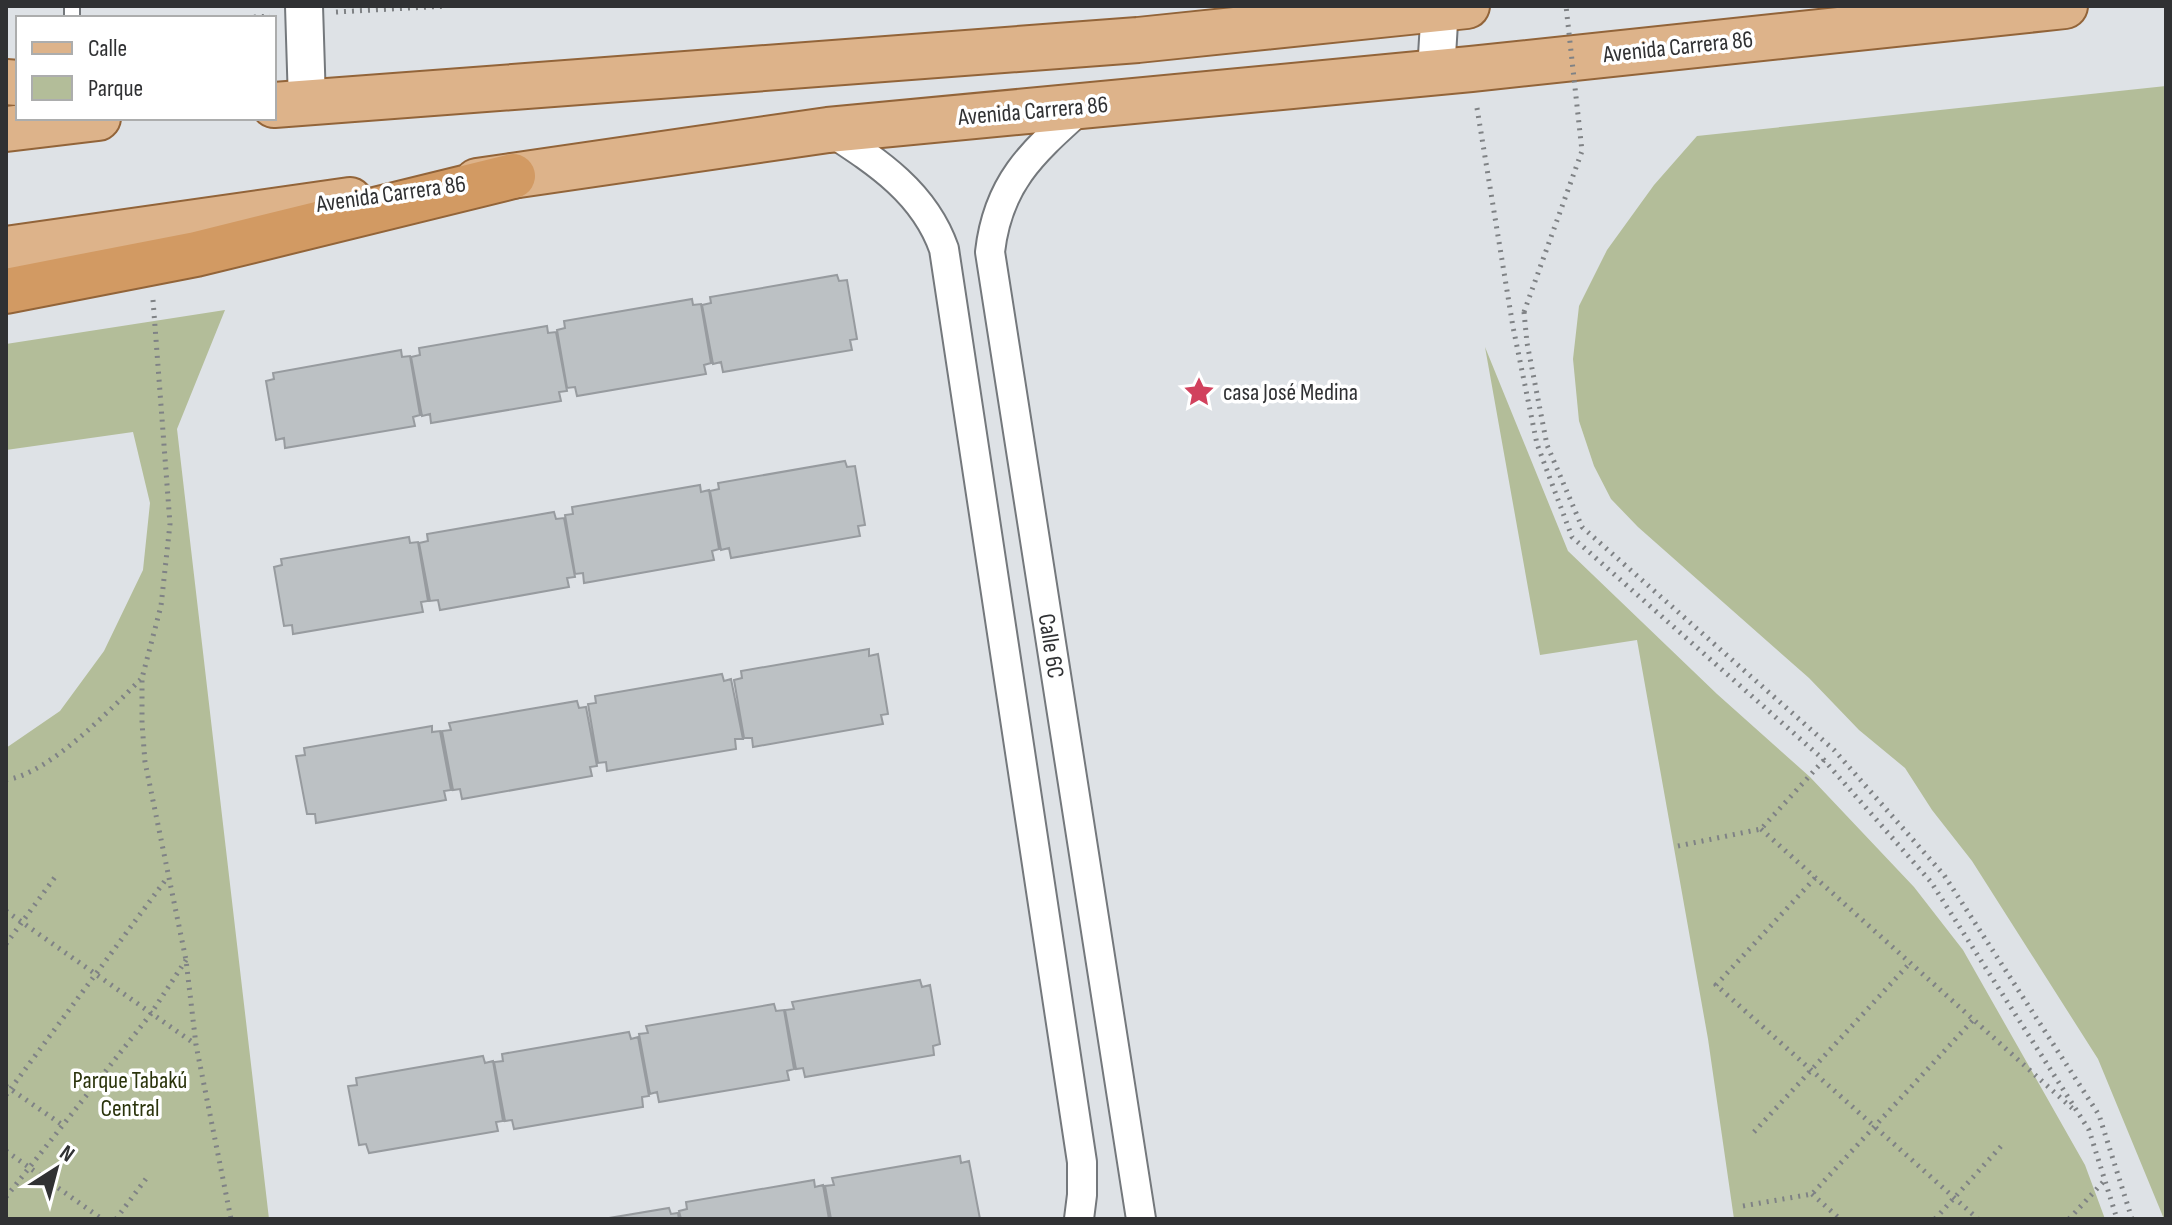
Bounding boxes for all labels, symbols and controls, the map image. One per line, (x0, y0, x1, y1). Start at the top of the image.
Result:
legend (16, 16, 276, 120)
street label: Avenida Carrera 86 (1601, 25, 1754, 69)
text: Calle (88, 34, 127, 63)
text: Parque (88, 74, 143, 103)
street label: Avenida Carrera 86 (956, 90, 1109, 132)
street label: Avenida Carrera 86 (313, 169, 468, 219)
place icon: casa José Medina (1182, 375, 1216, 409)
place label: casa José Medina (1223, 378, 1358, 407)
street label: Calle 6C (1032, 612, 1070, 680)
park label: Parque Tabakú Central (73, 1066, 187, 1123)
north arrow (16, 1129, 96, 1209)
text: N (54, 1140, 80, 1168)

